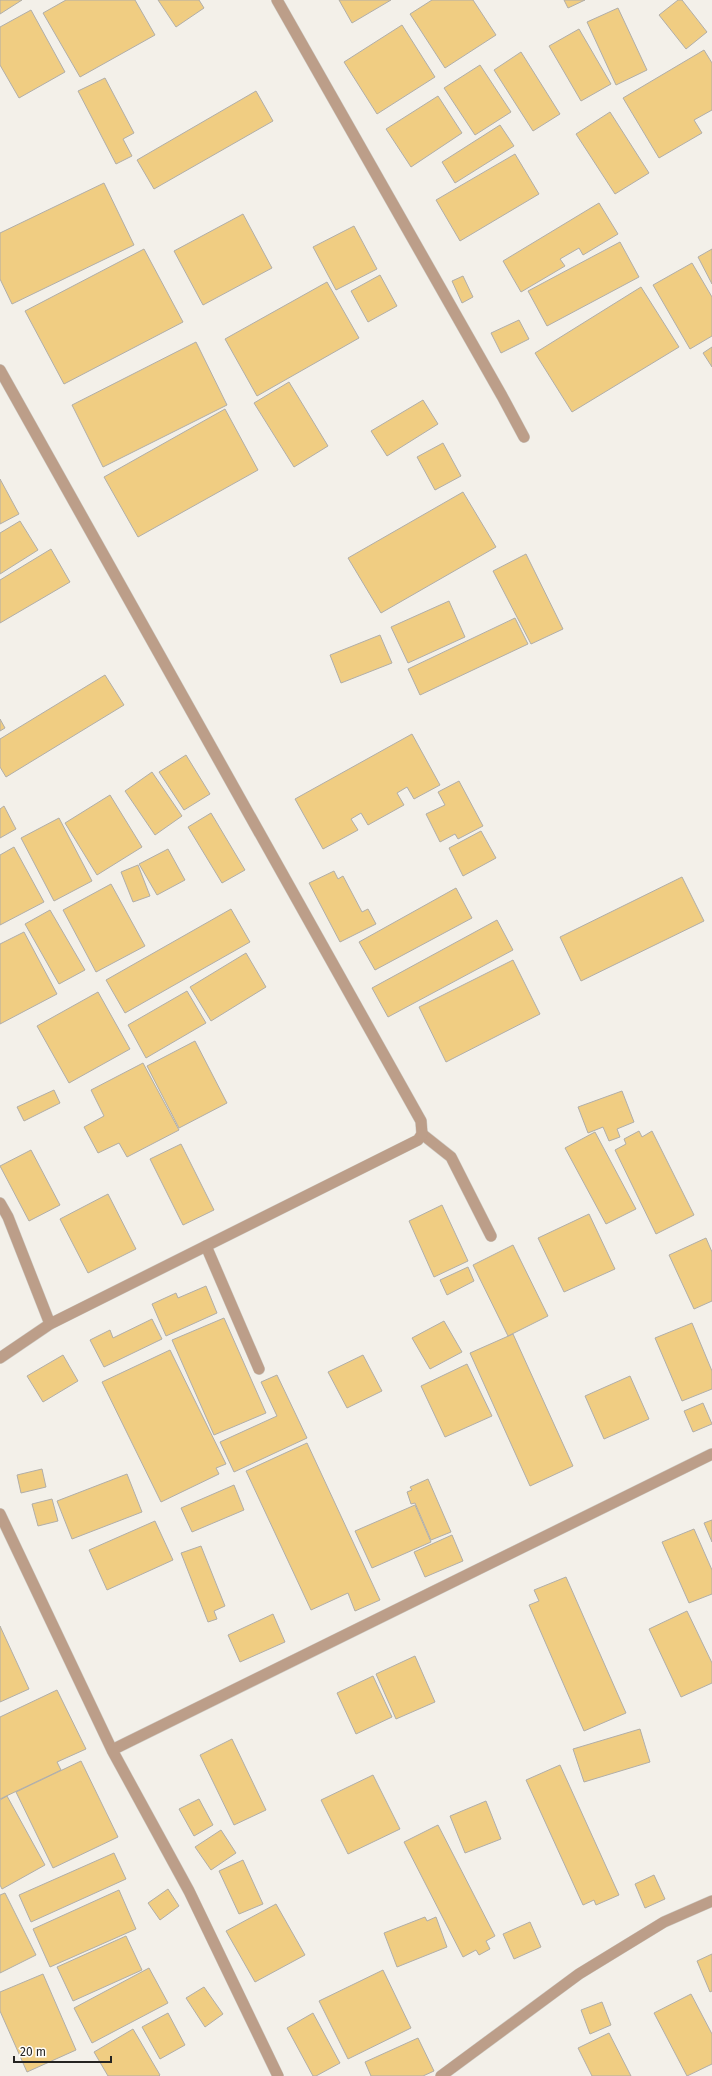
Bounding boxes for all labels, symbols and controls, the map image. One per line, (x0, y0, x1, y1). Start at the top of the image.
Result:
scale bar (14, 2038, 111, 2064)
text: 20 m (20, 2045, 46, 2059)

